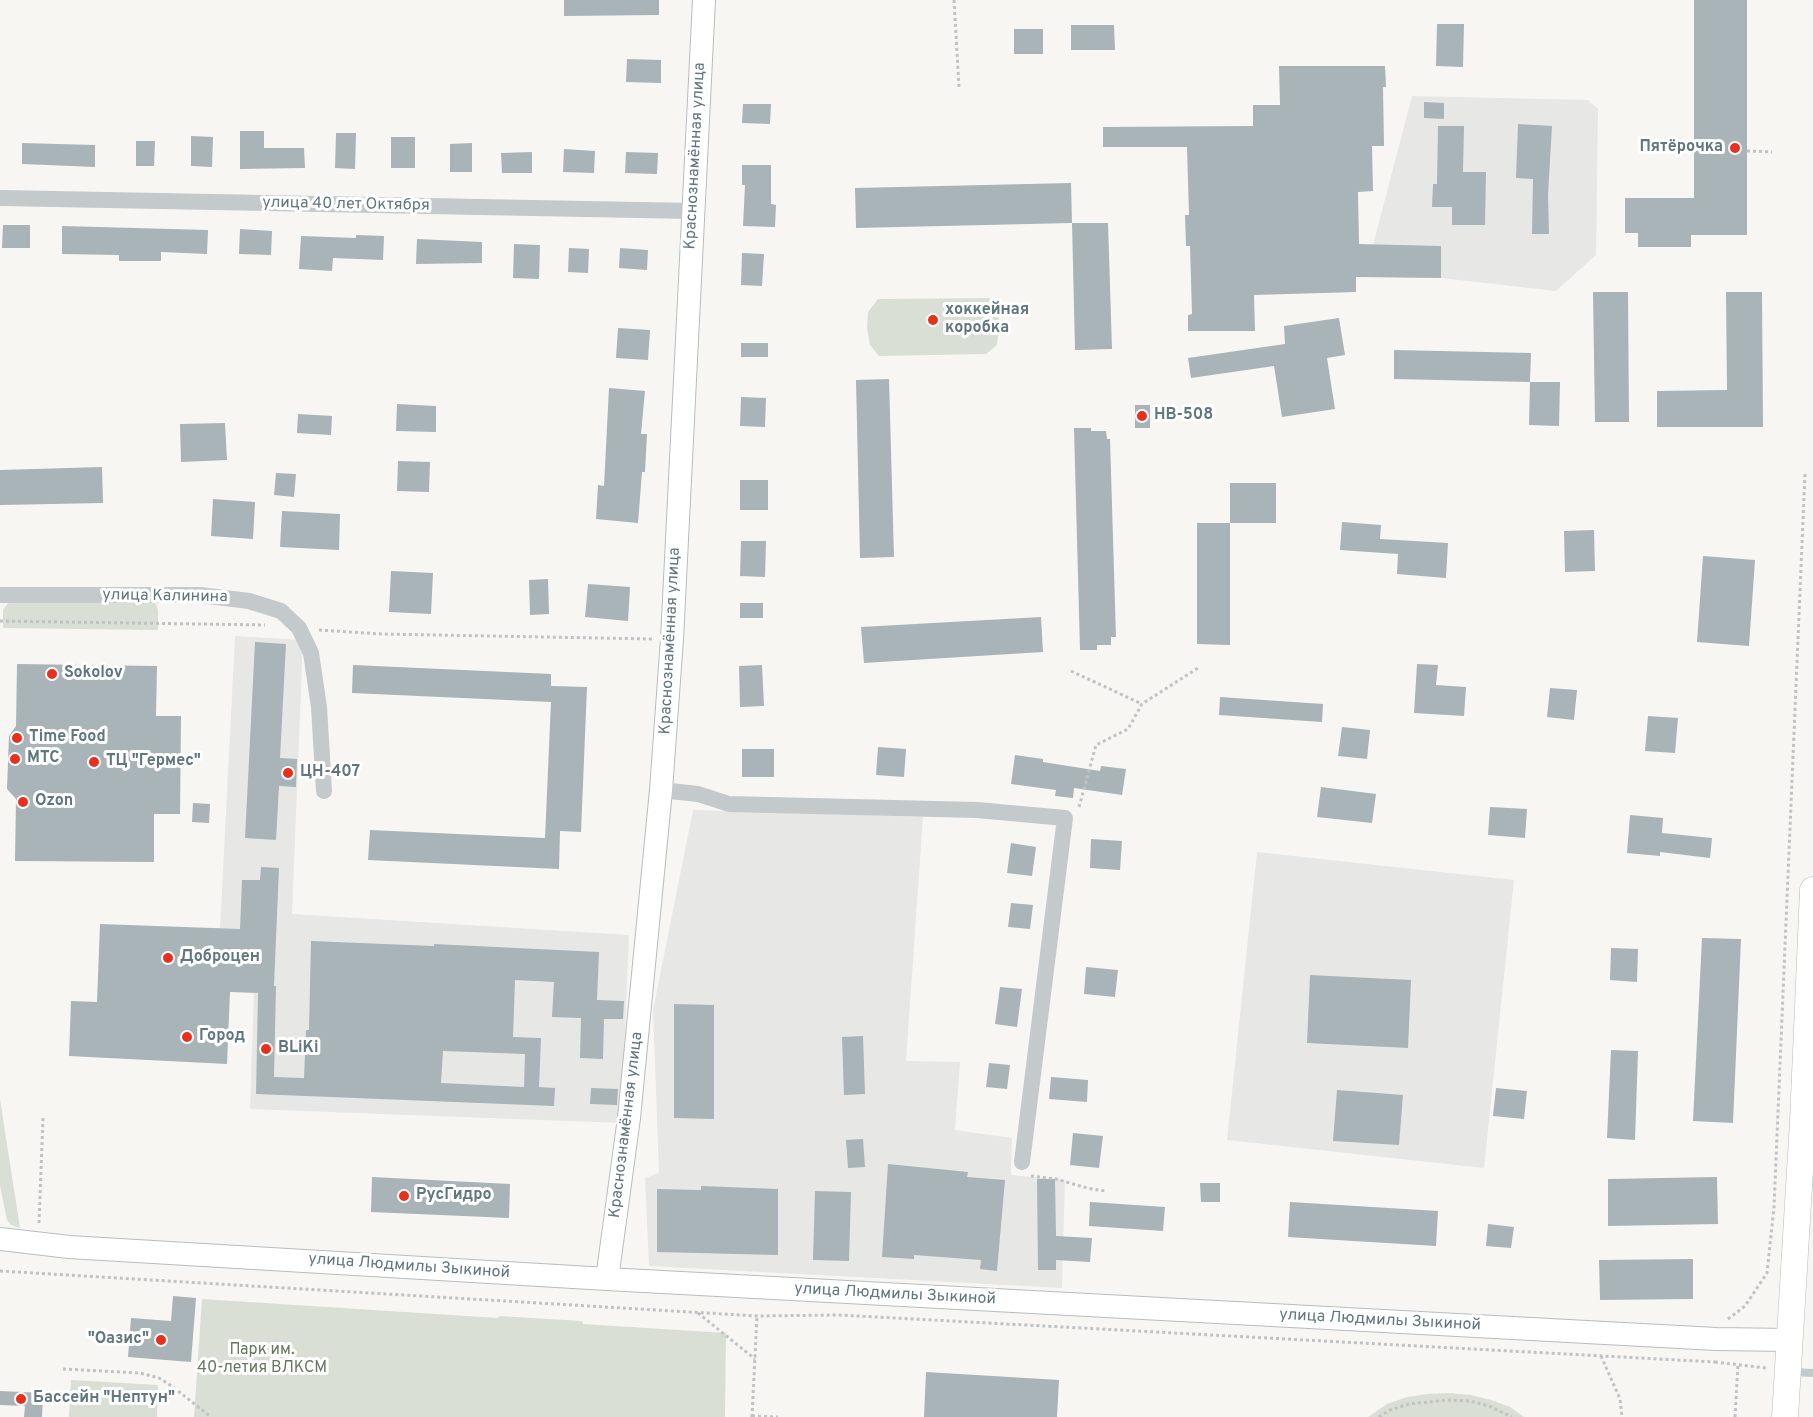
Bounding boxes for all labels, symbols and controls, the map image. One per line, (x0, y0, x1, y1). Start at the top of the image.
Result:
street label: Краснознамённая улица (682, 62, 710, 250)
place label: Пятёрочка (1639, 138, 1723, 158)
marker: Пятёрочка (1728, 141, 1742, 155)
street label: улица 40 лет Октября (262, 194, 430, 216)
place label: хоккейная коробка (945, 301, 1029, 339)
marker: хоккейная коробка (926, 313, 940, 327)
place label: НВ-508 (1154, 406, 1213, 426)
marker: НВ-508 (1135, 409, 1149, 423)
street label: Краснознамённая улица (657, 547, 685, 735)
street label: улица Калинина (102, 586, 228, 608)
place label: Sokolov (64, 664, 123, 684)
marker: Sokolov (45, 667, 59, 681)
place label: Time Food (29, 728, 106, 748)
marker: Time Food (10, 731, 24, 745)
place label: МТС (27, 749, 59, 769)
marker: МТС (8, 752, 22, 766)
place label: ТЦ "Гермес" (106, 752, 201, 772)
marker: ТЦ "Гермес" (87, 755, 101, 769)
place label: ЦН-407 (300, 763, 360, 783)
marker: ЦН-407 (281, 766, 295, 780)
place label: Ozon (35, 792, 73, 812)
marker: Ozon (16, 795, 30, 809)
place label: Доброцен (180, 948, 260, 968)
marker: Доброцен (161, 951, 175, 965)
place label: Город (199, 1027, 245, 1047)
marker: Город (180, 1030, 194, 1044)
street label: Краснознамённая улица (606, 1031, 648, 1219)
place label: BLiKi (278, 1039, 318, 1059)
marker: BLiKi (259, 1042, 273, 1056)
place label: РусГидро (416, 1186, 492, 1206)
marker: РусГидро (397, 1189, 411, 1203)
street label: улица Людмилы Зыкиной (308, 1250, 510, 1284)
street label: улица Людмилы Зыкиной (794, 1280, 996, 1310)
street label: улица Людмилы Зыкиной (1279, 1306, 1481, 1336)
place label: "Оазис" (88, 1330, 149, 1350)
marker: "Оазис" (154, 1333, 168, 1347)
park label: Парк им. 40-летия ВЛКСМ (197, 1341, 327, 1379)
place label: Бассейн "Нептун" (33, 1389, 175, 1409)
marker: Бассейн "Нептун" (14, 1392, 28, 1406)

